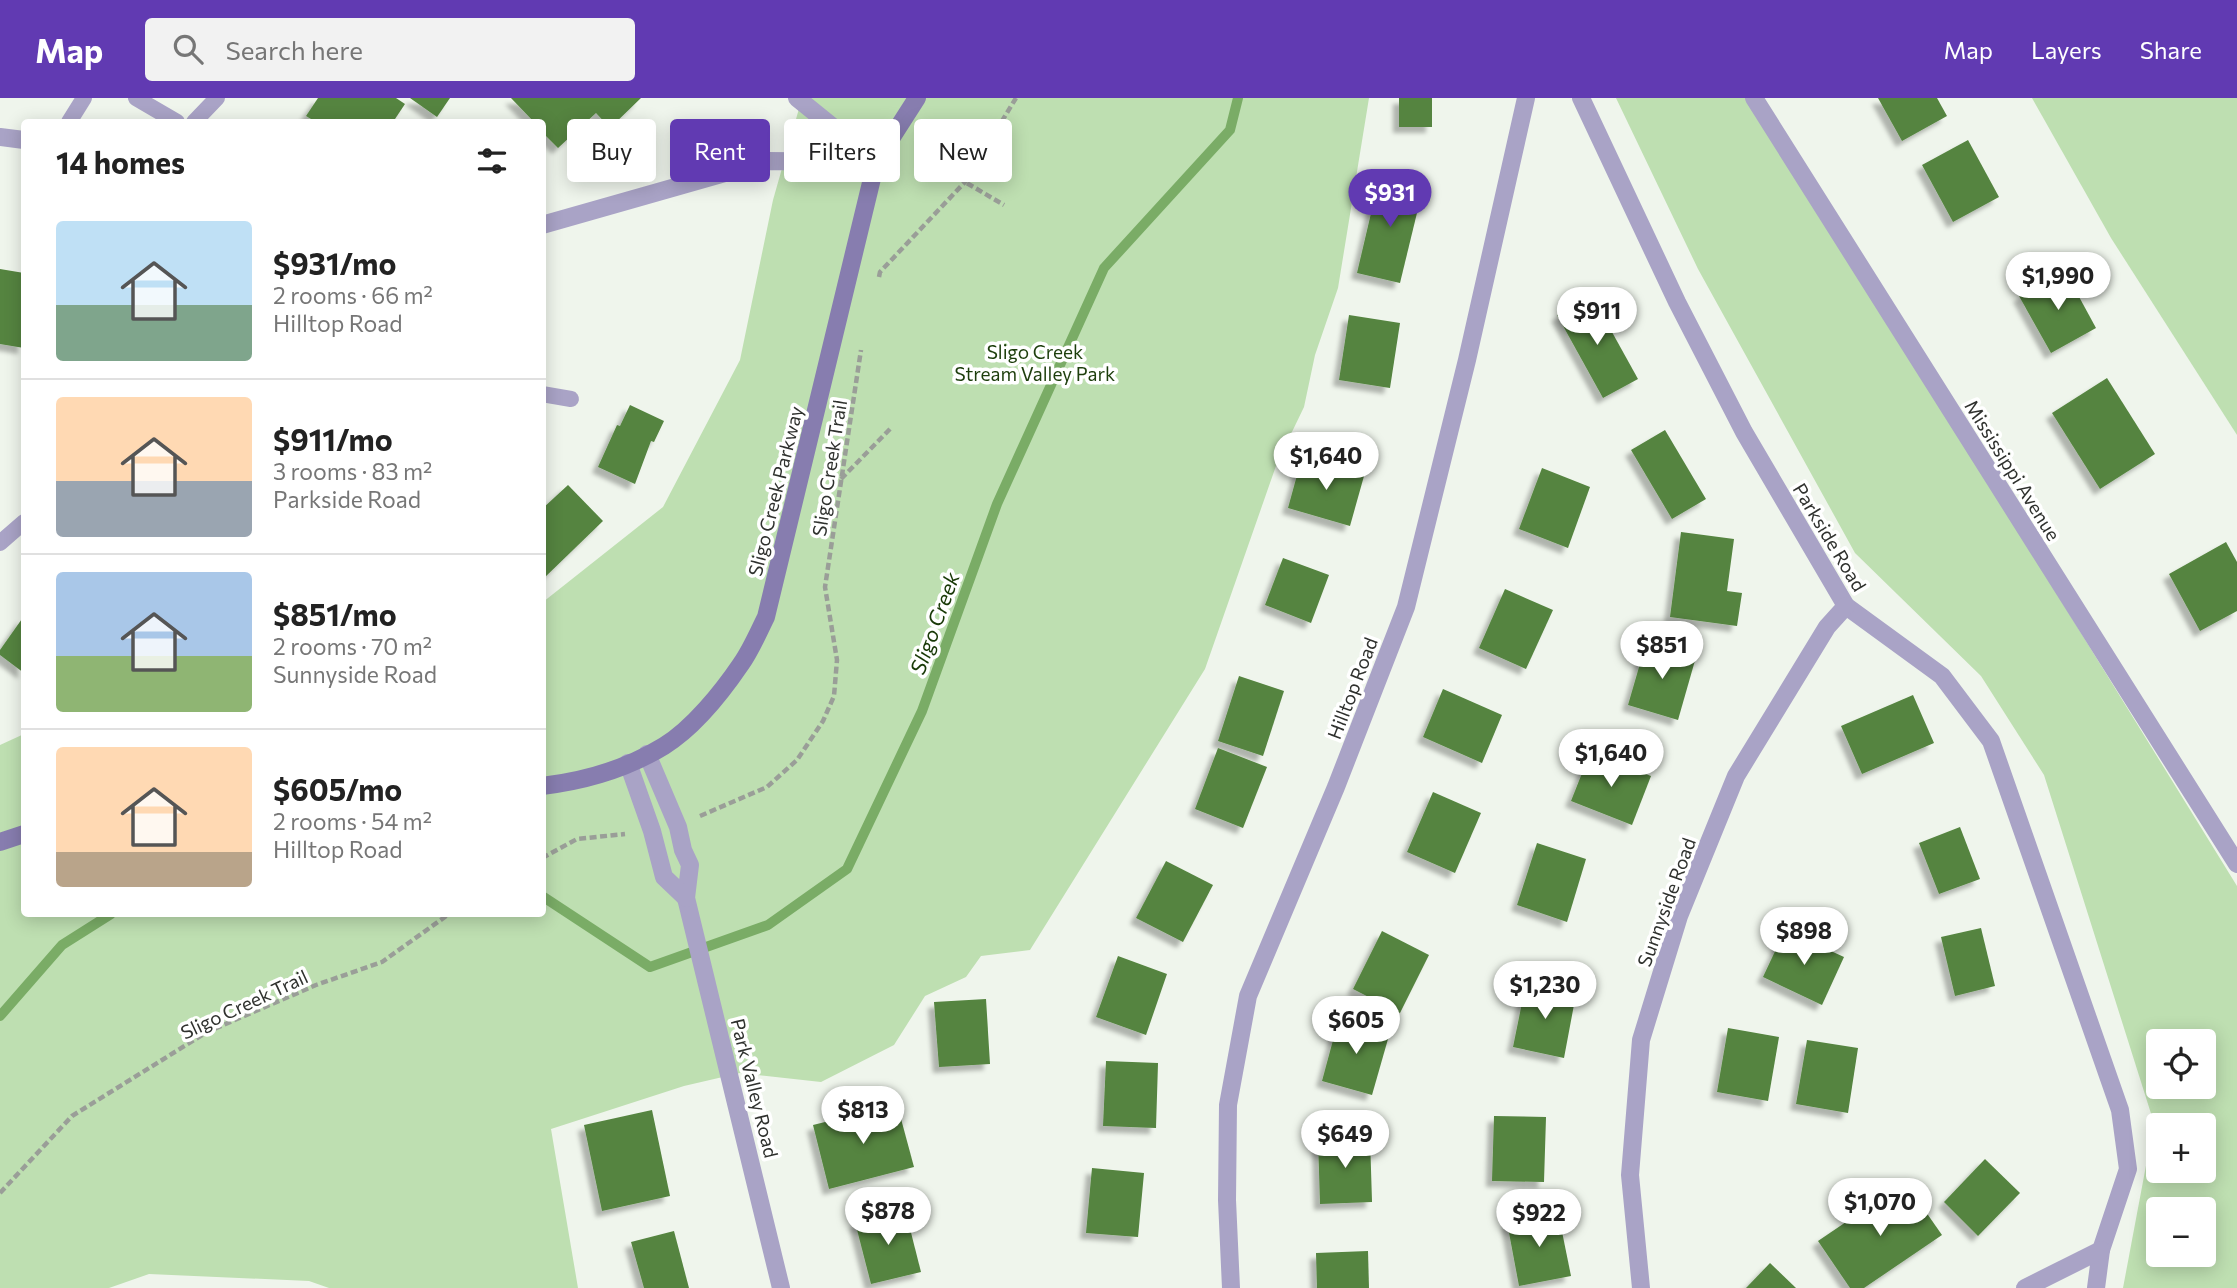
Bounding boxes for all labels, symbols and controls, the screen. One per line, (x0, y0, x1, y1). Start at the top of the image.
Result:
search box (145, 18, 635, 81)
text: Map (35, 29, 103, 70)
icon: search (169, 30, 207, 68)
text: Search here (225, 34, 363, 65)
text: Map (1944, 35, 1993, 64)
text: Layers (2031, 35, 2102, 64)
text: Share (2140, 35, 2202, 64)
chip: Buy (567, 119, 656, 182)
chip: Rent (670, 119, 770, 182)
chip: Filters (784, 119, 900, 182)
chip: New (914, 119, 1012, 182)
icon: filters (473, 142, 511, 180)
text: 14 homes (56, 143, 185, 180)
pin: $931 (1349, 170, 1431, 229)
text: $931 (1364, 178, 1416, 206)
text: $931/mo (273, 244, 396, 281)
icon: home (112, 249, 196, 333)
pin: $1,990 (2001, 252, 2115, 312)
text: $1,990 (2022, 261, 2094, 289)
text: 2 rooms · 66 m² (273, 281, 433, 309)
pin: $911 (1556, 288, 1638, 347)
text: $911 (1573, 296, 1621, 324)
text: Hilltop Road (273, 309, 403, 337)
park label: Sligo Creek Stream Valley Park (955, 340, 1115, 385)
street label: Mississippi Avenue (1960, 395, 2066, 545)
street label: Sligo Creek Trail (807, 398, 851, 538)
street label: Sligo Creek Parkway (743, 403, 807, 578)
text: $911/mo (273, 420, 393, 457)
icon: home (112, 425, 196, 509)
pin: $1,640 (1269, 432, 1383, 492)
text: $1,640 (1290, 441, 1362, 469)
text: 3 rooms · 83 m² (273, 457, 432, 485)
street label: Parkside Road (1789, 479, 1871, 595)
text: Parkside Road (273, 485, 421, 513)
water label: Sligo Creek (904, 568, 964, 677)
text: $851/mo (273, 595, 397, 632)
icon: home (112, 600, 196, 684)
pin: $851 (1621, 622, 1703, 681)
text: $851 (1636, 630, 1688, 658)
text: 2 rooms · 70 m² (273, 632, 432, 660)
street label: Hilltop Road (1322, 634, 1382, 742)
text: Sunnyside Road (273, 660, 437, 688)
pin: $1,640 (1554, 730, 1668, 789)
text: $1,640 (1575, 738, 1647, 766)
text: $605/mo (273, 770, 402, 807)
icon: home (112, 775, 196, 859)
text: 2 rooms · 54 m² (273, 807, 432, 835)
street label: Sunnyside Road (1632, 834, 1700, 970)
text: Hilltop Road (273, 835, 403, 863)
pin: $898 (1763, 908, 1845, 967)
text: $898 (1776, 916, 1832, 944)
pin: $1,230 (1488, 962, 1602, 1021)
street label: Sligo Creek Trail (177, 964, 311, 1044)
text: $1,230 (1509, 970, 1581, 998)
pin: $605 (1315, 996, 1397, 1056)
text: $605 (1328, 1005, 1384, 1033)
street label: Park Valley Road (727, 1016, 783, 1160)
map controls (2146, 1029, 2216, 1267)
button: locate (2146, 1029, 2216, 1099)
pin: $813 (822, 1086, 904, 1146)
text: $813 (837, 1095, 889, 1123)
pin: $649 (1304, 1110, 1386, 1170)
button: + (2146, 1113, 2216, 1183)
text: $649 (1317, 1119, 1373, 1147)
pin: $1,070 (1823, 1178, 1937, 1238)
text: $1,070 (1844, 1187, 1916, 1215)
pin: $878 (847, 1188, 929, 1247)
pin: $922 (1498, 1190, 1580, 1249)
text: $878 (861, 1196, 915, 1224)
button: − (2146, 1197, 2216, 1267)
text: $922 (1512, 1198, 1566, 1226)

